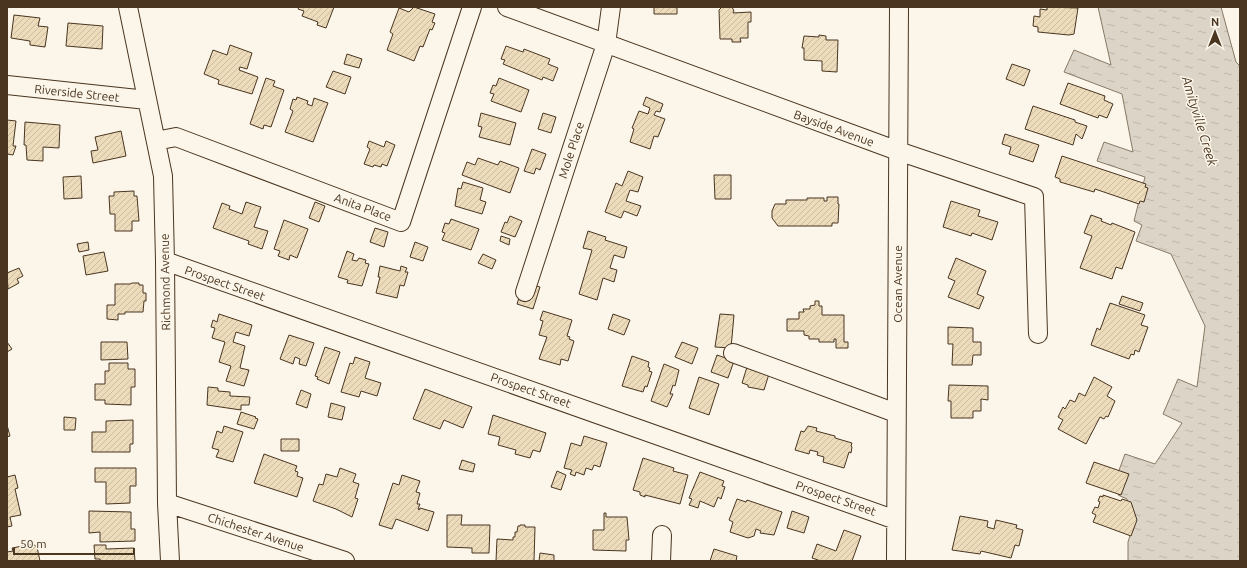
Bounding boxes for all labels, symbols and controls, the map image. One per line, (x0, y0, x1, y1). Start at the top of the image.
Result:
north arrow (1195, 12, 1235, 52)
text: N (1211, 16, 1219, 28)
water label: Amityville Creek (1179, 74, 1220, 168)
street label: Riverside Street (34, 82, 120, 104)
street label: Bayside Avenue (792, 107, 876, 149)
street label: Mole Place (556, 120, 586, 180)
street label: Anita Place (333, 191, 393, 223)
street label: Richmond Avenue (158, 233, 172, 331)
street label: Ocean Avenue (891, 245, 904, 323)
street label: Prospect Street (183, 263, 267, 303)
street label: Prospect Street (489, 370, 573, 410)
street label: Prospect Street (794, 478, 878, 518)
street label: Chichester Avenue (206, 510, 306, 554)
scale bar (14, 530, 134, 556)
text: 50 m (20, 537, 47, 550)

